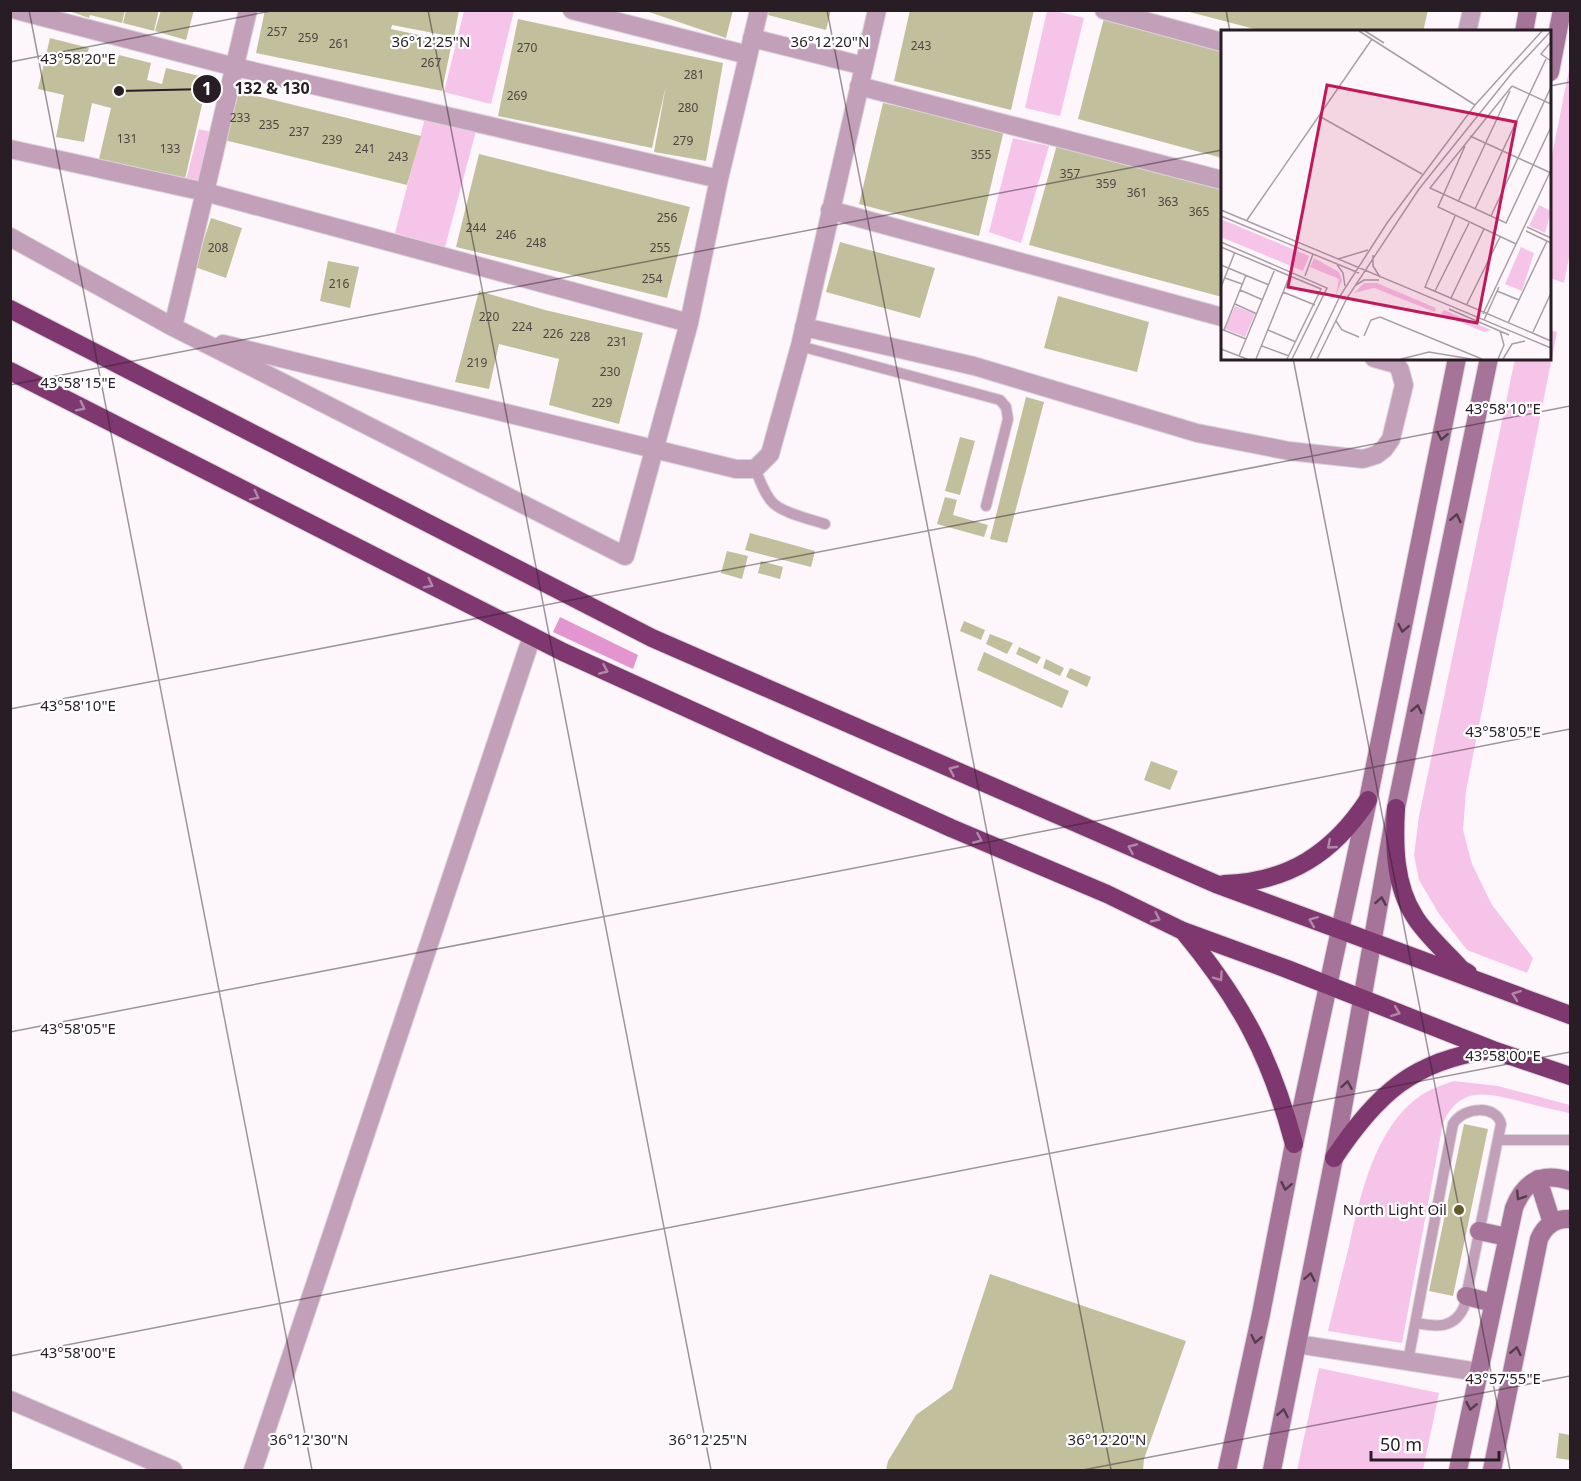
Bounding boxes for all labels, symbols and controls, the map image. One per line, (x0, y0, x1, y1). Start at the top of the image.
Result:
house number: 257 (267, 23, 287, 40)
house number: 259 (298, 29, 318, 46)
inset map (1221, 30, 1551, 360)
text: 36°12'25"N (392, 31, 470, 51)
text: 36°12'20"N (791, 31, 869, 51)
house number: 261 (329, 35, 349, 52)
house number: 243 (911, 37, 931, 54)
house number: 270 (517, 39, 537, 56)
text: 43°58'20"E (40, 48, 116, 68)
house number: 267 (421, 54, 441, 71)
house number: 281 (684, 66, 704, 83)
callout: 132 & 130 (192, 72, 322, 106)
text: 1 (202, 76, 212, 100)
text: 132 & 130 (234, 77, 310, 99)
house number: 269 (507, 87, 527, 104)
house number: 280 (678, 99, 698, 116)
house number: 233 (230, 109, 250, 126)
house number: 235 (259, 116, 279, 133)
house number: 237 (289, 123, 309, 140)
house number: 131 (117, 130, 137, 147)
house number: 239 (322, 131, 342, 148)
house number: 279 (673, 132, 693, 149)
house number: 133 (160, 140, 180, 157)
house number: 241 (355, 140, 375, 157)
house number: 355 (971, 146, 991, 163)
house number: 243 (388, 148, 408, 165)
house number: 357 (1060, 165, 1080, 182)
house number: 359 (1096, 175, 1116, 192)
house number: 361 (1127, 184, 1147, 201)
house number: 363 (1158, 193, 1178, 210)
house number: 365 (1189, 203, 1209, 220)
house number: 256 (657, 209, 677, 226)
house number: 244 (466, 219, 486, 236)
house number: 246 (496, 226, 516, 243)
house number: 248 (526, 234, 546, 251)
house number: 208 (208, 239, 228, 256)
house number: 255 (650, 239, 670, 256)
house number: 254 (642, 270, 662, 287)
house number: 216 (329, 275, 349, 292)
house number: 220 (479, 308, 499, 325)
house number: 224 (512, 318, 532, 335)
house number: 226 (543, 325, 563, 342)
house number: 228 (570, 328, 590, 345)
house number: 231 (607, 333, 627, 350)
house number: 219 (467, 354, 487, 371)
house number: 230 (600, 363, 620, 380)
text: 43°58'15"E (40, 372, 116, 392)
house number: 229 (592, 394, 612, 411)
text: 43°58'10"E (1465, 398, 1541, 418)
one-way arrow (75, 400, 86, 412)
one-way arrow (1436, 431, 1449, 441)
one-way arrow (249, 488, 260, 500)
one-way arrow (1449, 513, 1462, 523)
one-way arrow (423, 577, 434, 588)
one-way arrow (1397, 622, 1410, 632)
one-way arrow (598, 663, 609, 675)
text: 43°58'10"E (40, 695, 116, 715)
one-way arrow (1410, 704, 1423, 714)
text: 43°58'05"E (1465, 721, 1541, 741)
one-way arrow (949, 765, 960, 777)
one-way arrow (971, 832, 982, 844)
one-way arrow (1327, 838, 1338, 849)
one-way arrow (1127, 843, 1138, 855)
one-way arrow (1374, 896, 1386, 905)
one-way arrow (1150, 910, 1161, 922)
one-way arrow (1308, 915, 1318, 928)
one-way arrow (1212, 970, 1223, 981)
one-way arrow (1511, 989, 1521, 1002)
one-way arrow (1390, 1005, 1401, 1018)
text: 43°58'05"E (40, 1018, 116, 1038)
text: 43°58'00"E (1465, 1045, 1541, 1065)
one-way arrow (1340, 1080, 1352, 1090)
one-way arrow (1280, 1181, 1293, 1191)
one-way arrow (1517, 1190, 1528, 1201)
place label: North Light Oil (1343, 1199, 1447, 1219)
marker: North Light Oil (1452, 1203, 1466, 1217)
one-way arrow (1303, 1272, 1316, 1282)
one-way arrow (1250, 1334, 1263, 1344)
text: 43°58'00"E (40, 1342, 116, 1362)
one-way arrow (1509, 1347, 1522, 1357)
text: 43°57'55"E (1465, 1368, 1541, 1388)
one-way arrow (1466, 1400, 1479, 1410)
one-way arrow (1276, 1408, 1289, 1418)
scale bar (1371, 1424, 1498, 1462)
text: 36°12'30"N (270, 1429, 348, 1449)
text: 36°12'25"N (669, 1429, 747, 1449)
text: 36°12'20"N (1068, 1429, 1146, 1449)
text: 50 m (1380, 1432, 1422, 1456)

